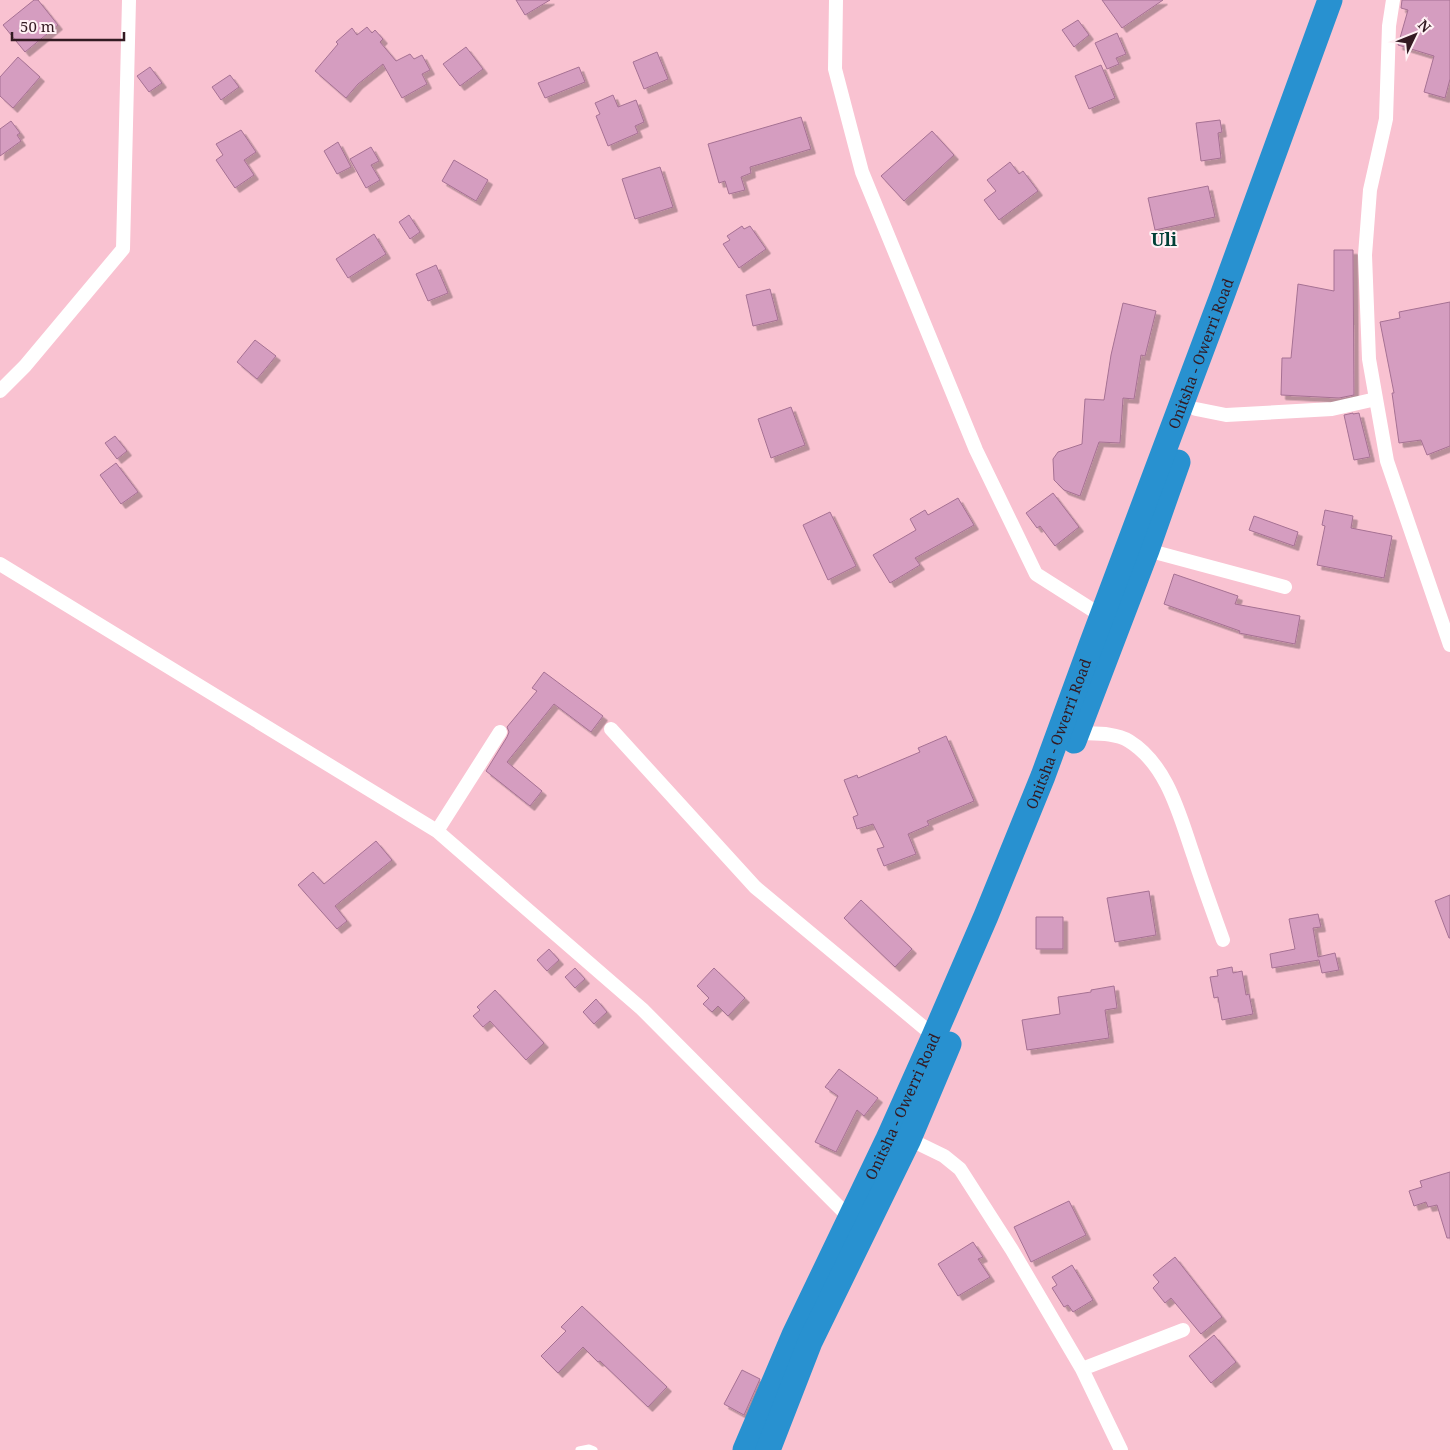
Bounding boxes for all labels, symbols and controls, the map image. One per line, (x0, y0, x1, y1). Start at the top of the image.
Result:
scale bar (12, 10, 125, 42)
north arrow (1390, 10, 1440, 60)
text: N (1414, 15, 1436, 36)
text: 50 m (20, 16, 55, 36)
district label: Uli (1151, 227, 1178, 251)
street label: Onitsha - Owerri Road (1163, 275, 1238, 432)
street label: Onitsha - Owerri Road (1021, 656, 1095, 812)
street label: Onitsha - Owerri Road (860, 1030, 944, 1183)

